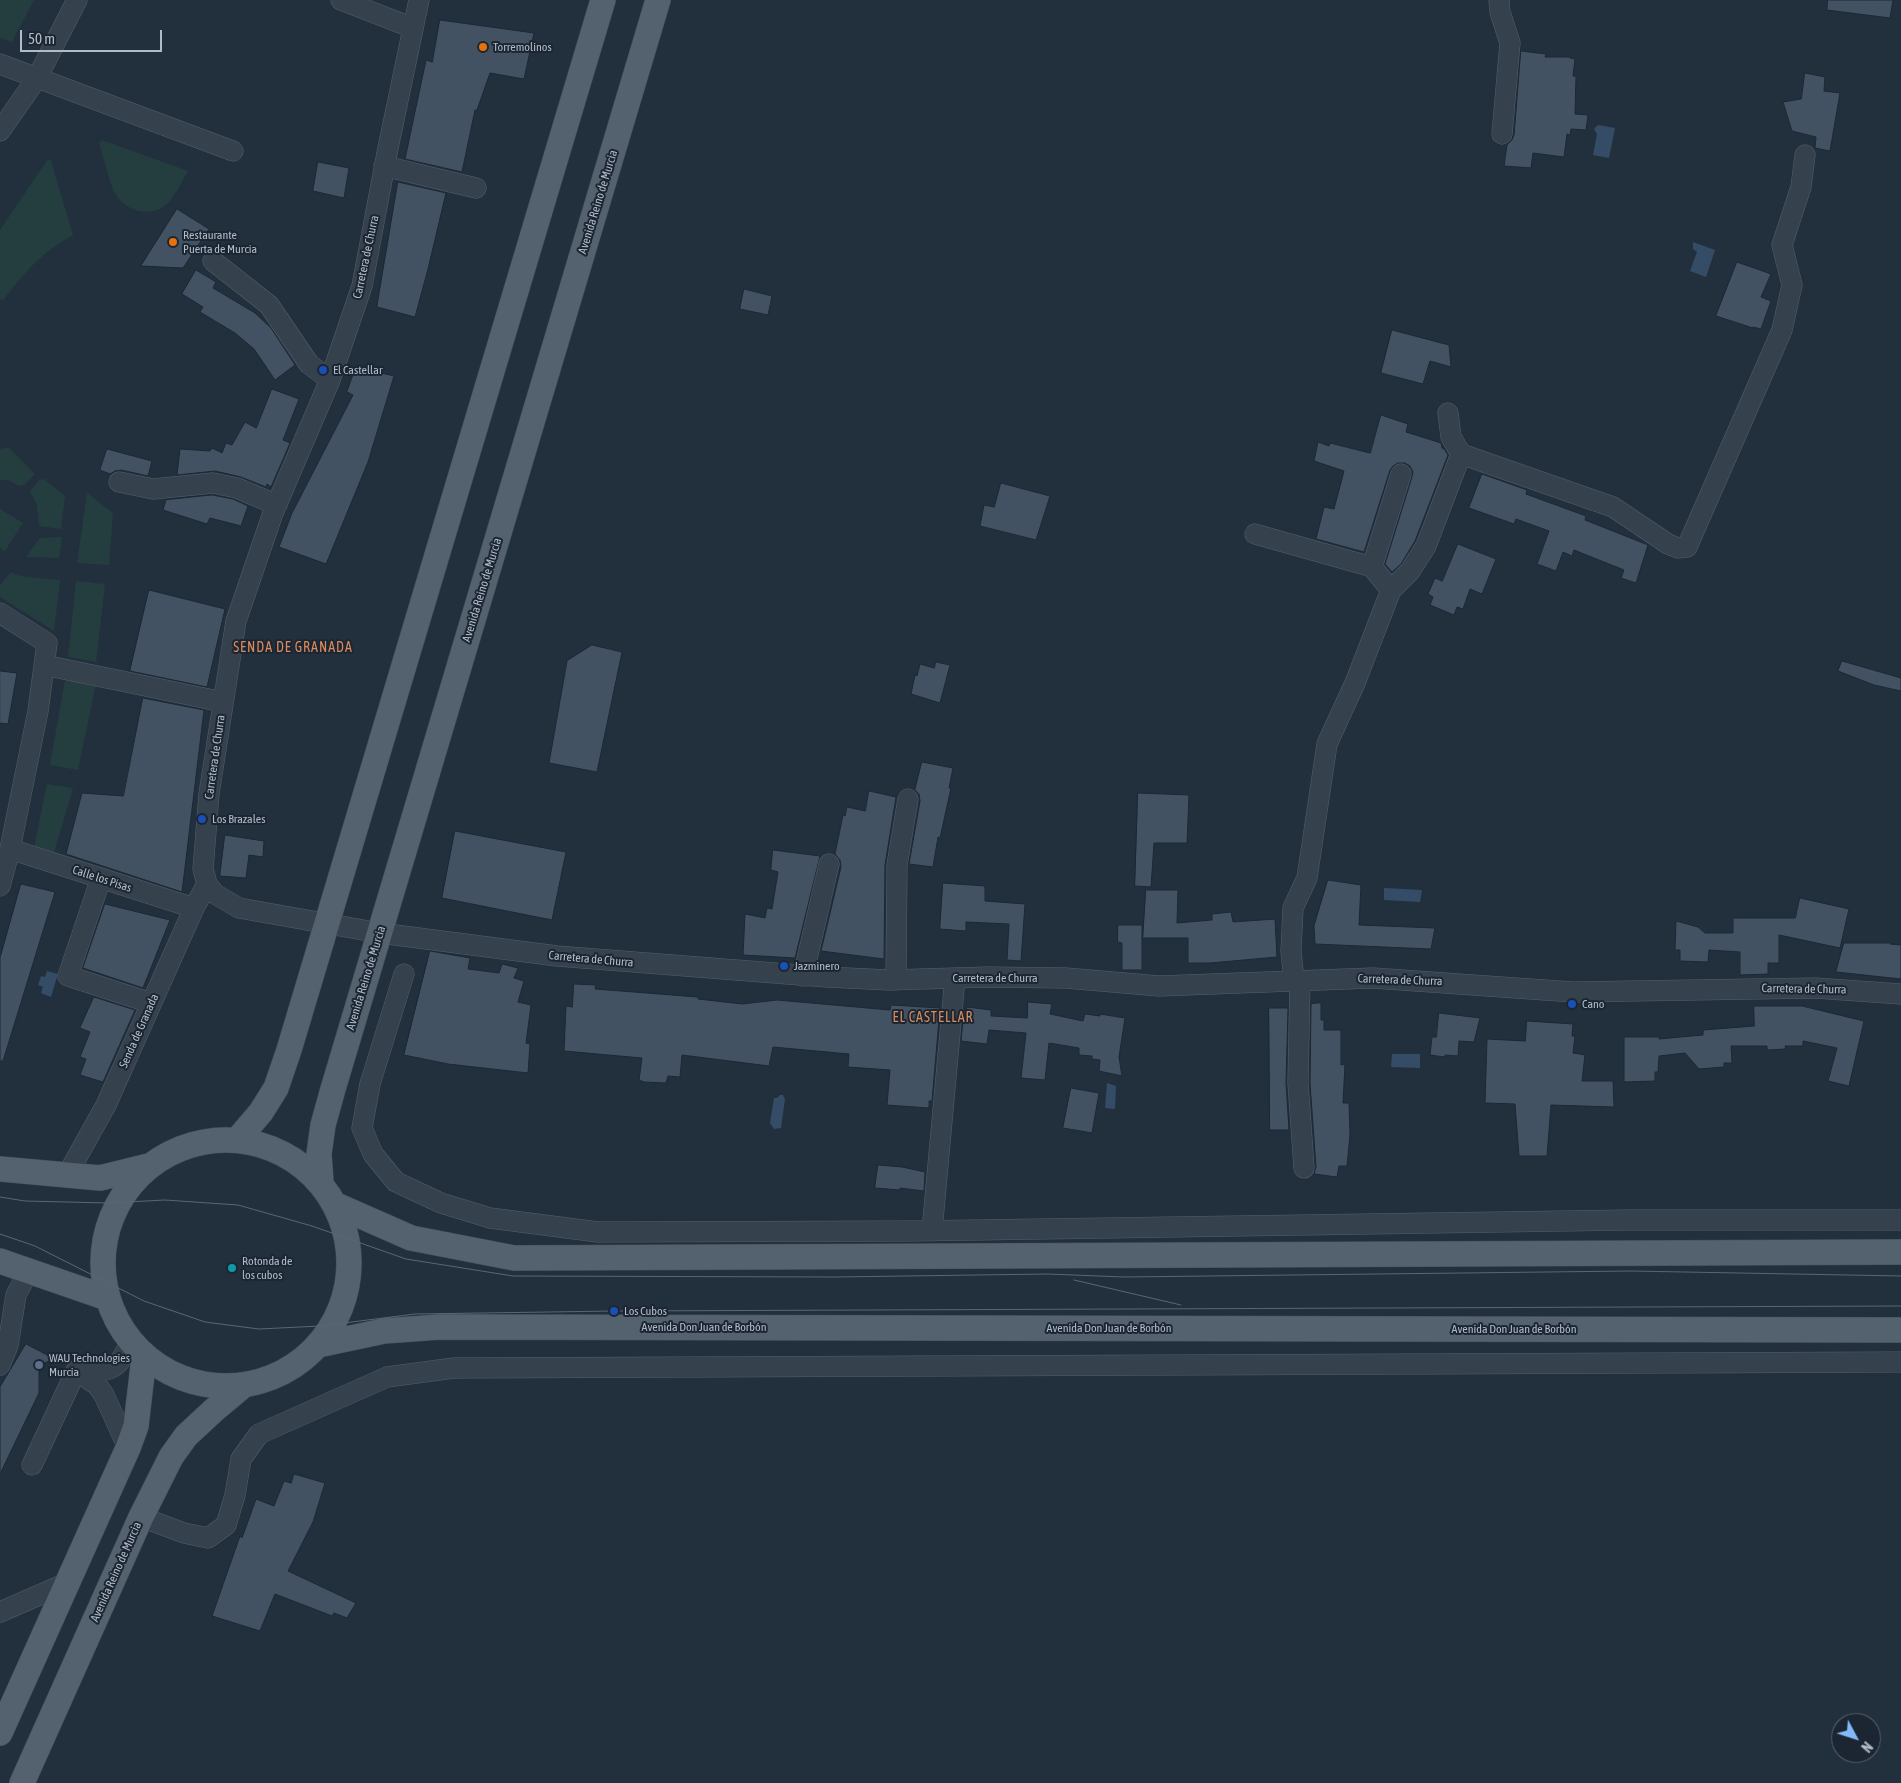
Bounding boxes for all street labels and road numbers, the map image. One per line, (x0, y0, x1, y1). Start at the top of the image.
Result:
street label: Avenida Reino de Murcia (575, 148, 621, 256)
street label: Carretera de Churra (350, 214, 382, 300)
street label: Avenida Reino de Murcia (459, 536, 505, 644)
street label: Carretera de Churra (202, 714, 228, 800)
street label: Calle los Pisas (71, 863, 133, 895)
street label: Avenida Reino de Murcia (343, 924, 389, 1032)
street label: Carretera de Churra (548, 948, 634, 970)
street label: Carretera de Churra (952, 971, 1038, 985)
street label: Carretera de Churra (1357, 971, 1443, 989)
street label: Carretera de Churra (1761, 981, 1847, 997)
street label: Senda de Granada (116, 992, 162, 1070)
street label: Avenida Don Juan de Borbón (642, 1320, 766, 1334)
street label: Avenida Don Juan de Borbón (1047, 1321, 1171, 1335)
street label: Avenida Don Juan de Borbón (1452, 1322, 1576, 1336)
street label: Avenida Reino de Murcia (87, 1520, 145, 1624)

